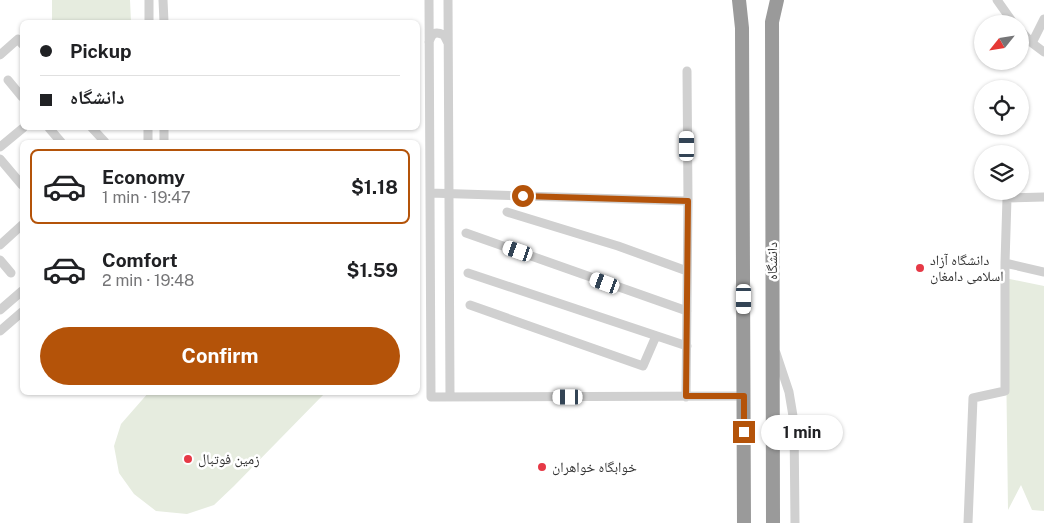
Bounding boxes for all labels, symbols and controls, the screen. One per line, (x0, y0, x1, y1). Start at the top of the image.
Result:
north arrow (974, 15, 1029, 70)
map controls (974, 15, 1029, 200)
text: Pickup (70, 40, 132, 62)
button: locate (974, 80, 1029, 135)
text: دانشگاه (70, 86, 125, 108)
car (679, 131, 694, 161)
button: layers (974, 145, 1029, 200)
icon: car (42, 164, 87, 209)
text: Economy (102, 166, 185, 188)
text: $1.18 (351, 176, 398, 198)
route start (512, 185, 534, 207)
text: 1 min · 19:47 (102, 188, 191, 207)
car (501, 239, 534, 263)
street label: دانشگاه (764, 242, 780, 280)
icon: car (42, 247, 87, 292)
text: Comfort (102, 249, 178, 271)
place label: دانشگاه آزاد اسلامی دامغان (930, 252, 1004, 285)
text: $1.59 (346, 259, 398, 281)
marker: دانشگاه آزاد اسلامی دامغان (914, 262, 926, 274)
text: 2 min · 19:48 (102, 271, 194, 290)
car (588, 271, 621, 295)
car (736, 284, 751, 314)
button: Confirm (40, 327, 400, 385)
car (553, 390, 583, 405)
callout: 1 min (762, 414, 844, 450)
route end (733, 421, 755, 443)
text: 1 min (783, 423, 821, 442)
place label: زمین فوتبال (198, 451, 260, 468)
marker: زمین فوتبال (182, 453, 194, 465)
place label: خوابگاه خواهران (552, 459, 637, 476)
marker: خوابگاه خواهران (536, 461, 548, 473)

